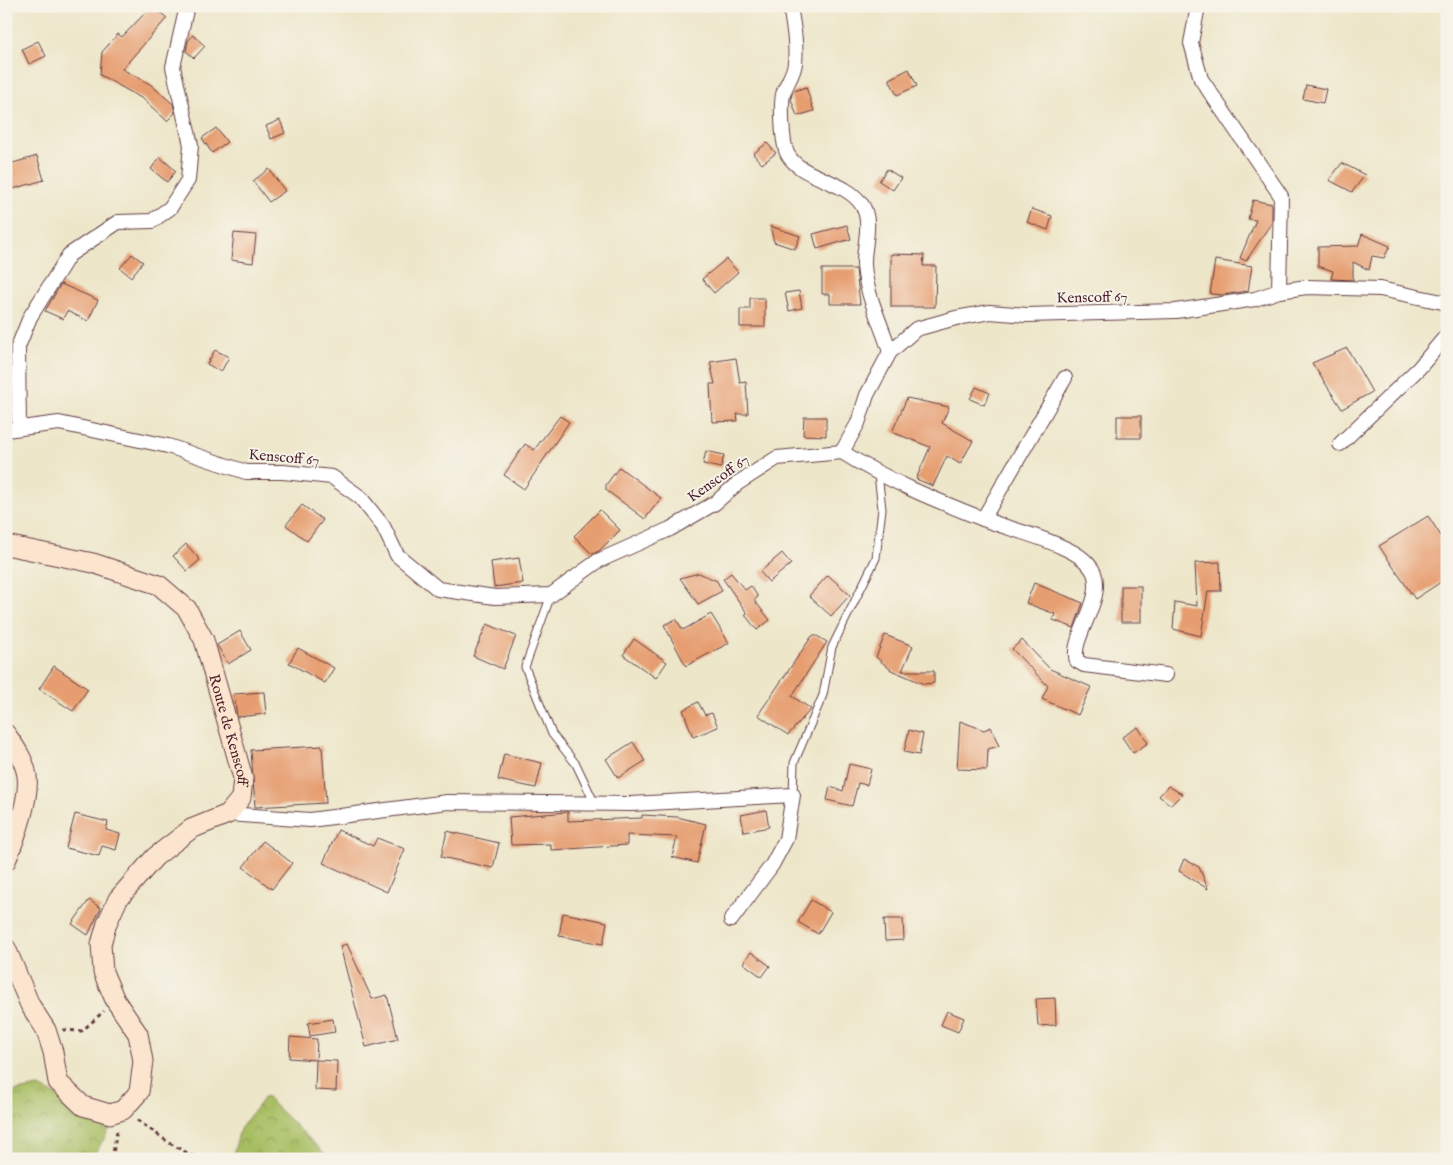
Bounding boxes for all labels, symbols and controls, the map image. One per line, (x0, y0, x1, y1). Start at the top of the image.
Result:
street label: Kenscoff 67 (1056, 287, 1128, 308)
street label: Kenscoff 67 (248, 445, 320, 470)
street label: Kenscoff 67 (684, 450, 753, 507)
street label: Route de Kenscoff (204, 672, 252, 788)

